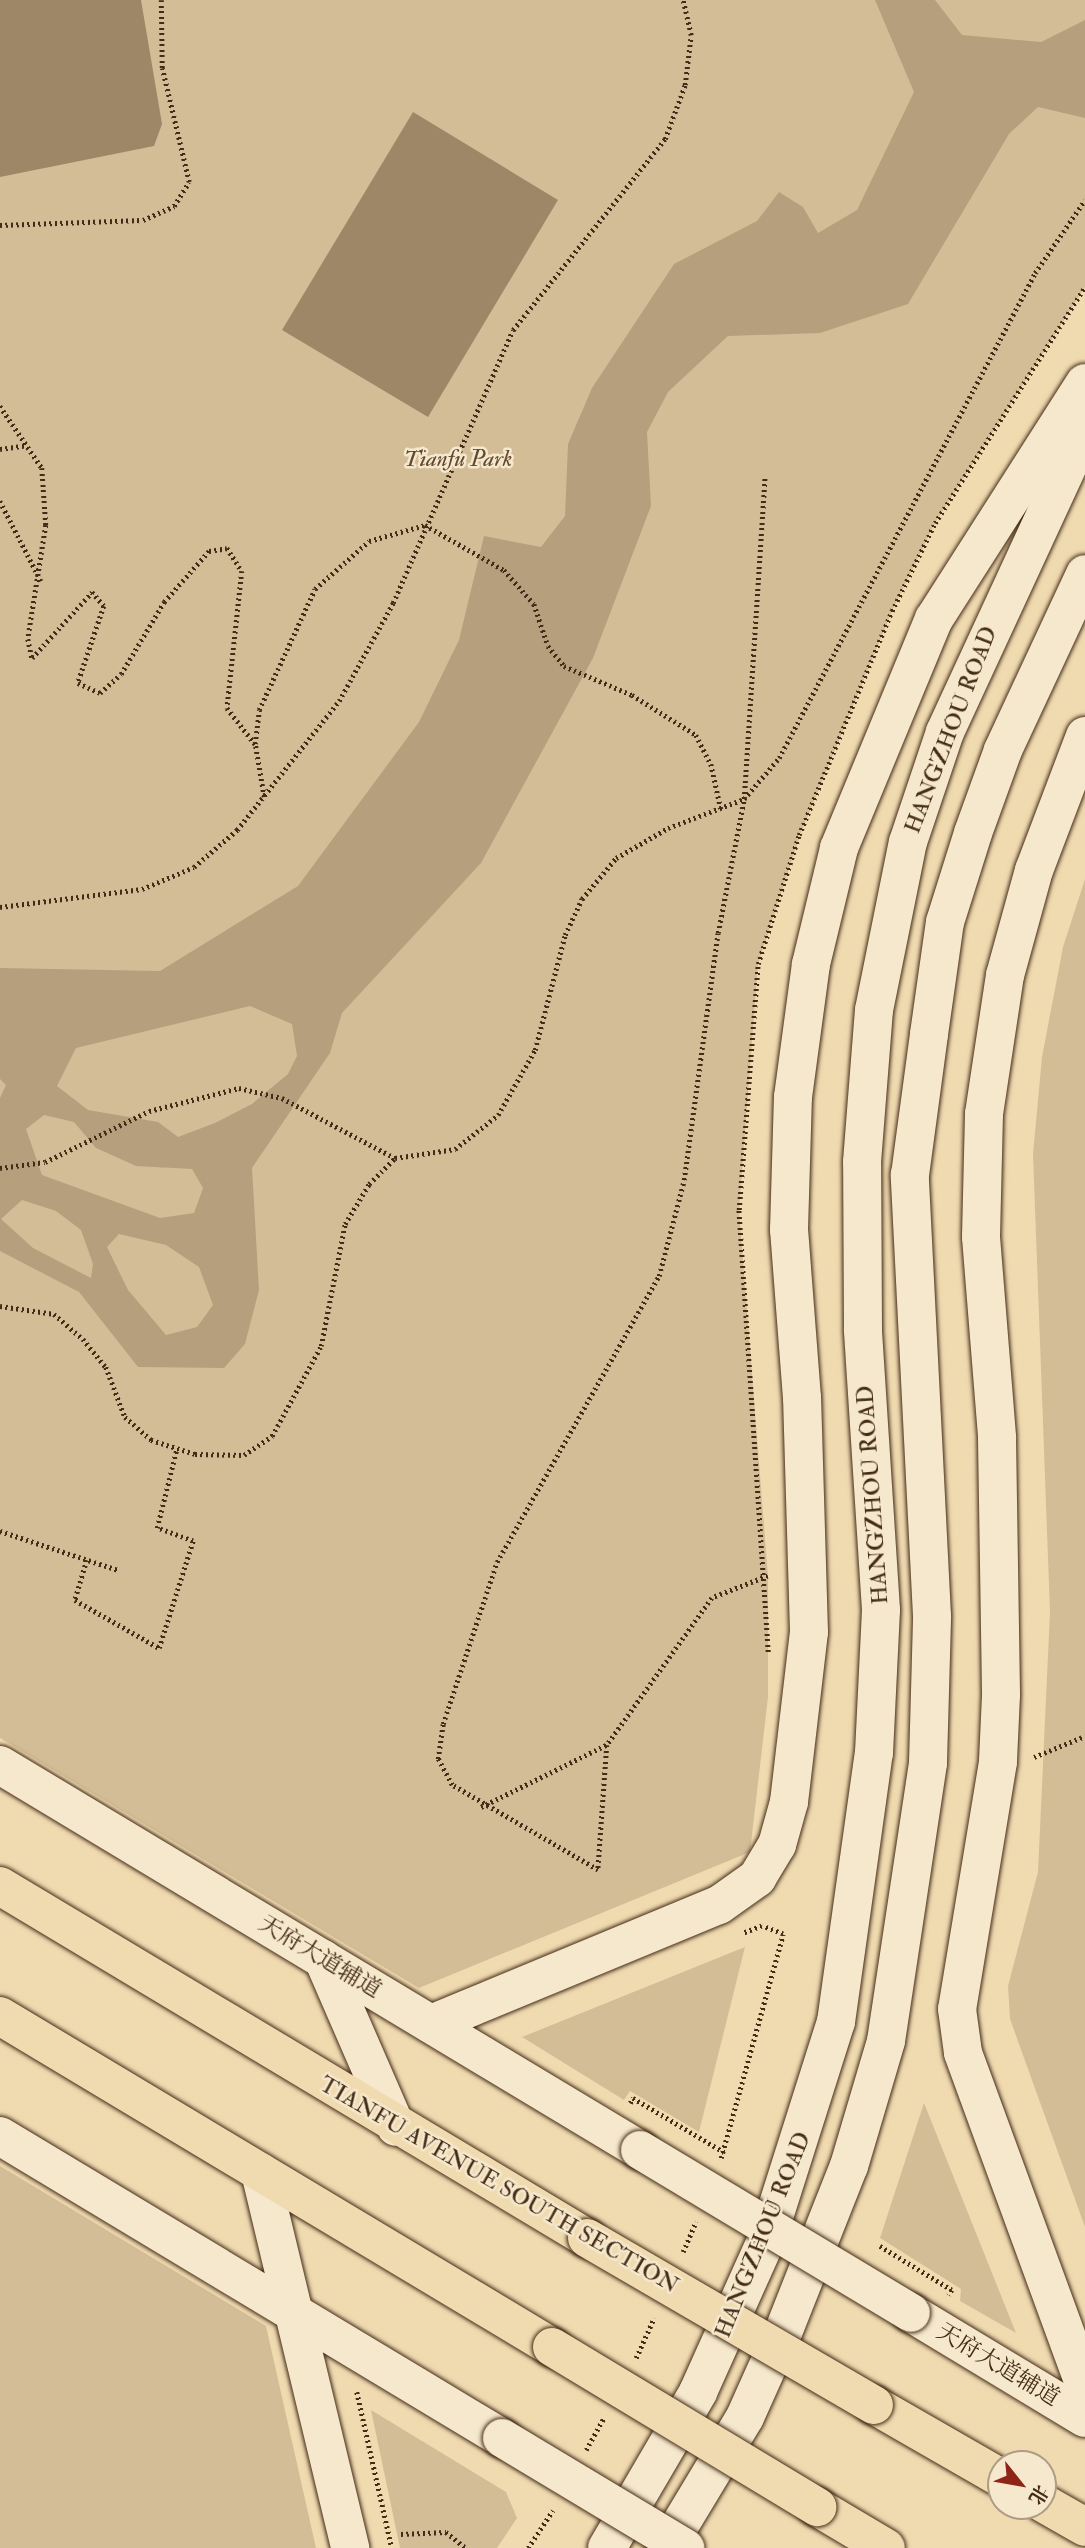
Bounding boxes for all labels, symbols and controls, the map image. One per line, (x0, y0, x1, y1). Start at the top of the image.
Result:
park label: Tianfu Park (404, 445, 512, 473)
street label: HANGZHOU ROAD (899, 623, 1003, 837)
street label: HANGZHOU ROAD (852, 1385, 894, 1605)
street label: 天府大道辅道 (254, 1910, 386, 2004)
street label: TIANFU AVENUE SOUTH SECTION (315, 2071, 683, 2299)
street label: HANGZHOU ROAD (709, 2128, 817, 2342)
street label: 天府大道辅道 (932, 2318, 1064, 2412)
north arrow (987, 2450, 1057, 2520)
text: 北 (1023, 2480, 1053, 2509)

